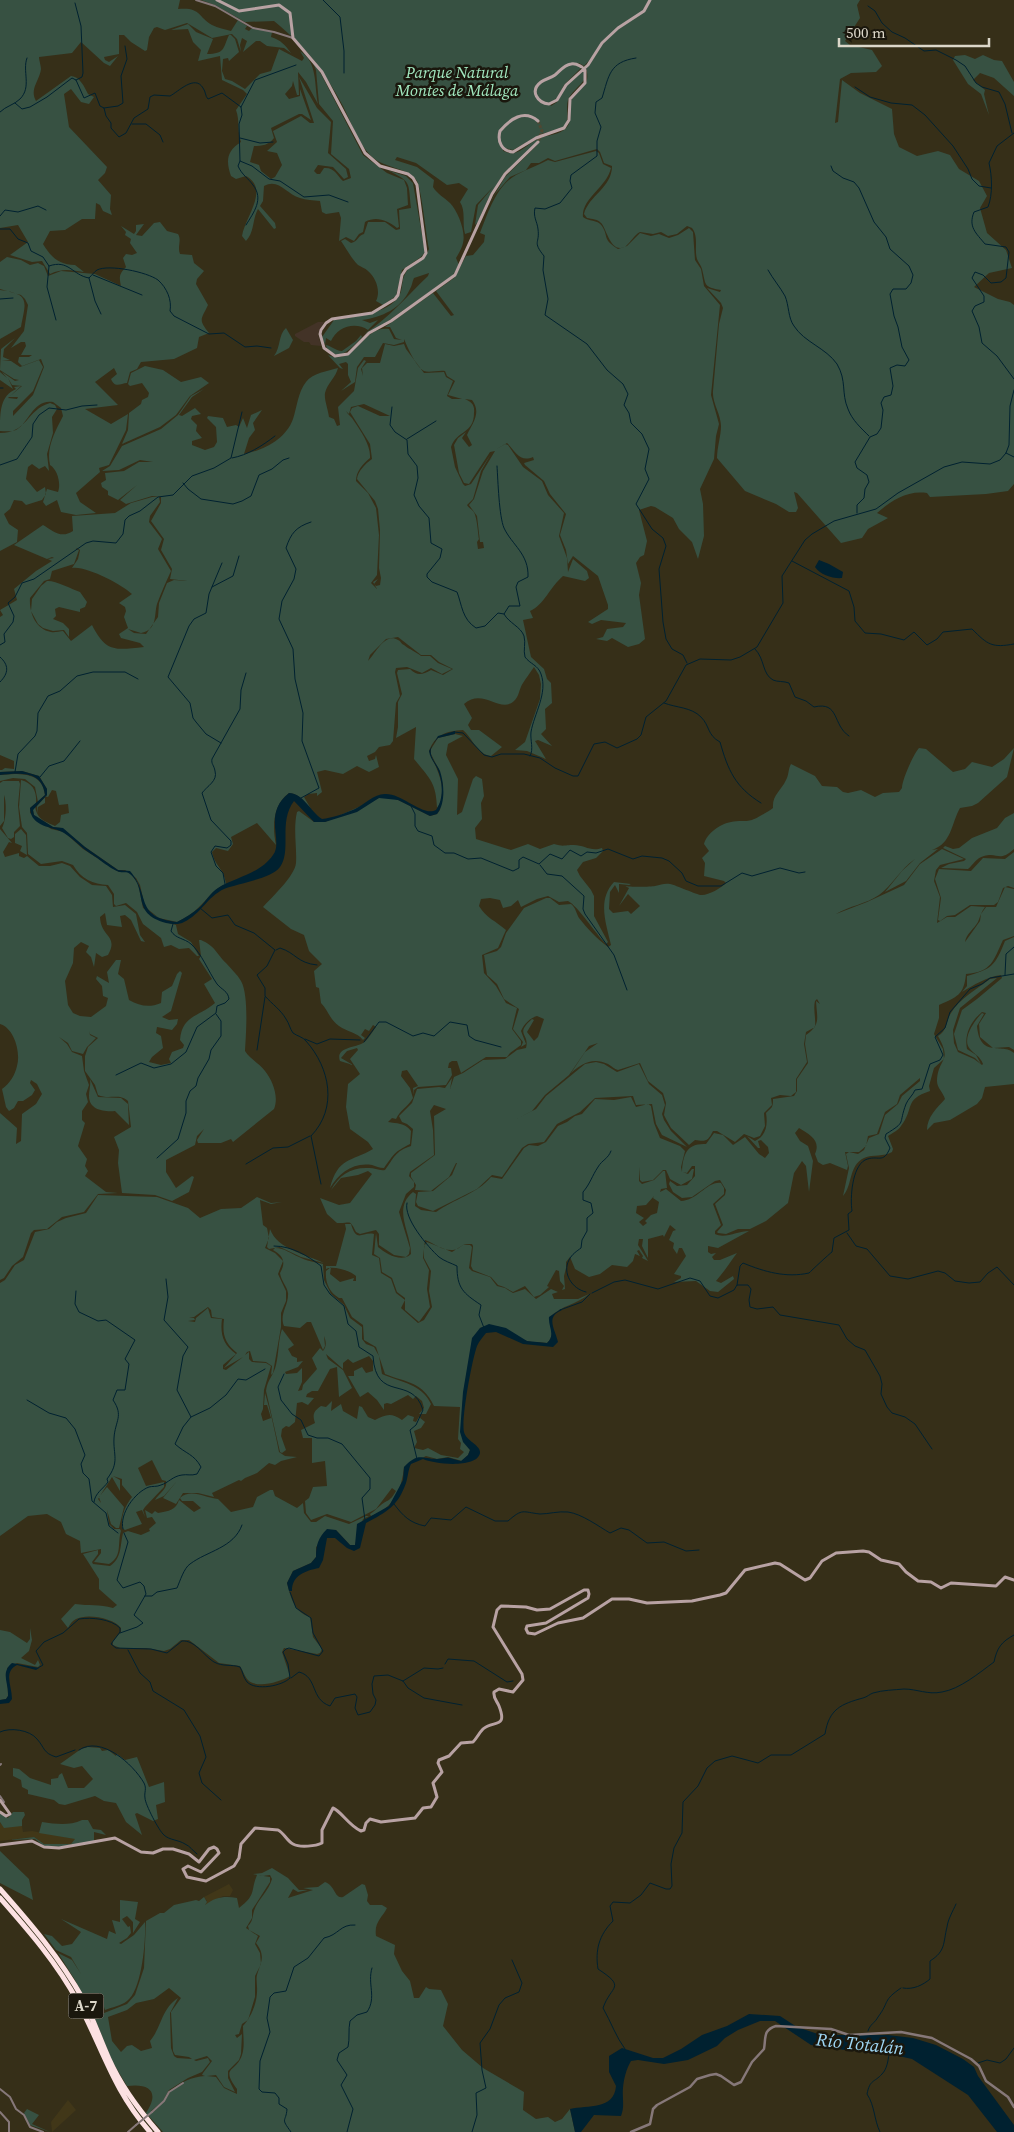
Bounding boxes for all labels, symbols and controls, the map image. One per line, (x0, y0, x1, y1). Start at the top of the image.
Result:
scale bar (839, 15, 989, 47)
text: 500 m (846, 22, 886, 43)
park label: Parque Natural Montes de Málaga (395, 61, 519, 101)
road number: A-7 (68, 1994, 104, 2018)
water label: Río Totalán (814, 2026, 905, 2061)

